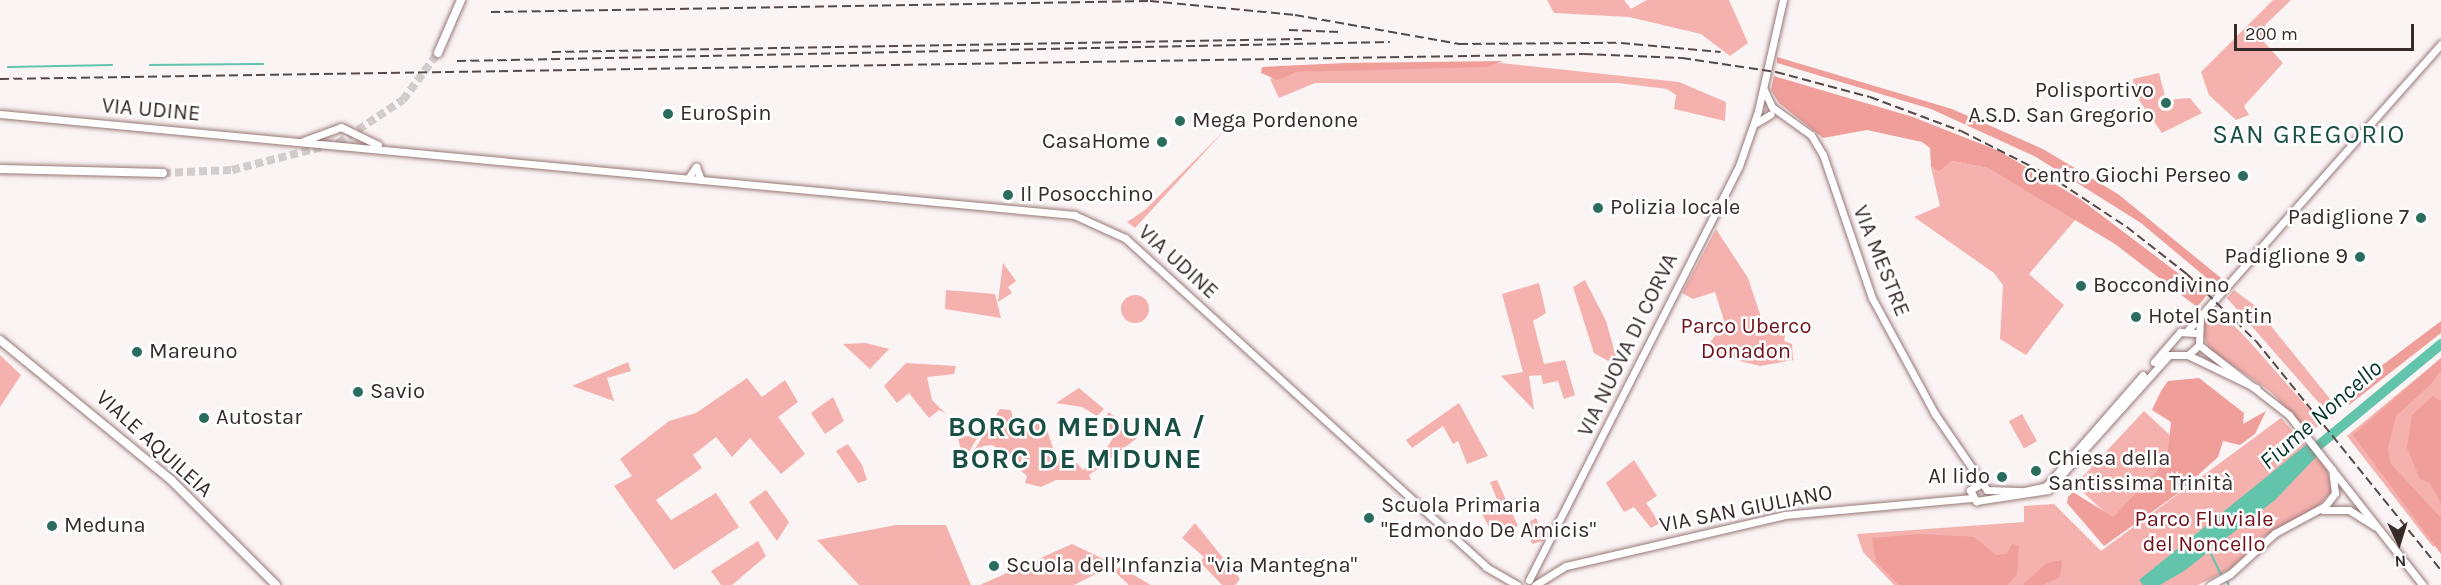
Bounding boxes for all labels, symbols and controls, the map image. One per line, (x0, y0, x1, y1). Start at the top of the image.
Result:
scale bar (2237, 12, 2417, 50)
text: 200 m (2245, 23, 2298, 45)
place label: Polisportivo A.S.D. San Gregorio (1968, 77, 2154, 128)
street label: VIA UDINE (101, 93, 201, 127)
marker: Polisportivo A.S.D. San Gregorio (2159, 96, 2173, 110)
place label: EuroSpin (680, 101, 772, 127)
marker: EuroSpin (661, 107, 675, 121)
place label: Mega Pordenone (1192, 108, 1358, 134)
marker: Mega Pordenone (1173, 114, 1187, 128)
district label: SAN GREGORIO (2212, 119, 2406, 151)
place label: CasaHome (1042, 129, 1150, 155)
marker: CasaHome (1155, 135, 1169, 149)
place label: Centro Giochi Perseo (2024, 163, 2231, 189)
marker: Centro Giochi Perseo (2236, 169, 2250, 183)
place label: Il Posocchino (1020, 182, 1153, 208)
marker: Il Posocchino (1001, 188, 1015, 202)
place label: Polizia locale (1610, 195, 1740, 221)
marker: Polizia locale (1591, 201, 1605, 215)
street label: VIA MESTRE (1847, 202, 1915, 320)
place label: Padiglione 7 (2288, 205, 2409, 231)
marker: Padiglione 7 (2414, 211, 2428, 225)
street label: VIA UDINE (1132, 219, 1224, 305)
place label: Padiglione 9 (2224, 244, 2348, 270)
street label: VIA NUOVA DI CORVA (1572, 249, 1684, 441)
marker: Padiglione 9 (2353, 250, 2367, 264)
place label: Boccondivino (2093, 273, 2229, 299)
marker: Boccondivino (2074, 279, 2088, 293)
place label: Hotel Santin (2148, 304, 2272, 330)
marker: Hotel Santin (2129, 310, 2143, 324)
park label: Parco Uberco Donadon (1681, 313, 1811, 364)
place label: Mareuno (149, 339, 238, 365)
marker: Mareuno (130, 345, 144, 359)
water label: Fiume Noncello (2254, 354, 2388, 476)
place label: Savio (370, 379, 425, 405)
street label: VIALE AQUILEIA (90, 385, 218, 503)
marker: Savio (351, 385, 365, 399)
place label: Autostar (216, 405, 302, 431)
district label: BORGO MEDUNA / BORC DE MIDUNE (948, 410, 1206, 476)
marker: Autostar (197, 411, 211, 425)
place label: Chiesa della Santissima Trinità (2048, 445, 2233, 496)
place label: Al lido (1928, 464, 1990, 490)
marker: Chiesa della Santissima Trinità (2029, 464, 2043, 478)
marker: Al lido (1995, 470, 2009, 484)
street label: VIA SAN GIULIANO (1657, 479, 1835, 539)
place label: Scuola Primaria "Edmondo De Amicis" (1381, 492, 1596, 544)
park label: Parco Fluviale del Noncello (2134, 506, 2274, 558)
marker: Scuola Primaria "Edmondo De Amicis" (1362, 511, 1376, 525)
place label: Meduna (64, 513, 146, 539)
north arrow (2369, 513, 2429, 573)
marker: Meduna (45, 519, 59, 533)
text: N (2394, 552, 2407, 571)
place label: Scuola dell’Infanzia "via Mantegna" (1006, 553, 1357, 579)
marker: Scuola dell’Infanzia "via Mantegna" (987, 559, 1001, 573)

